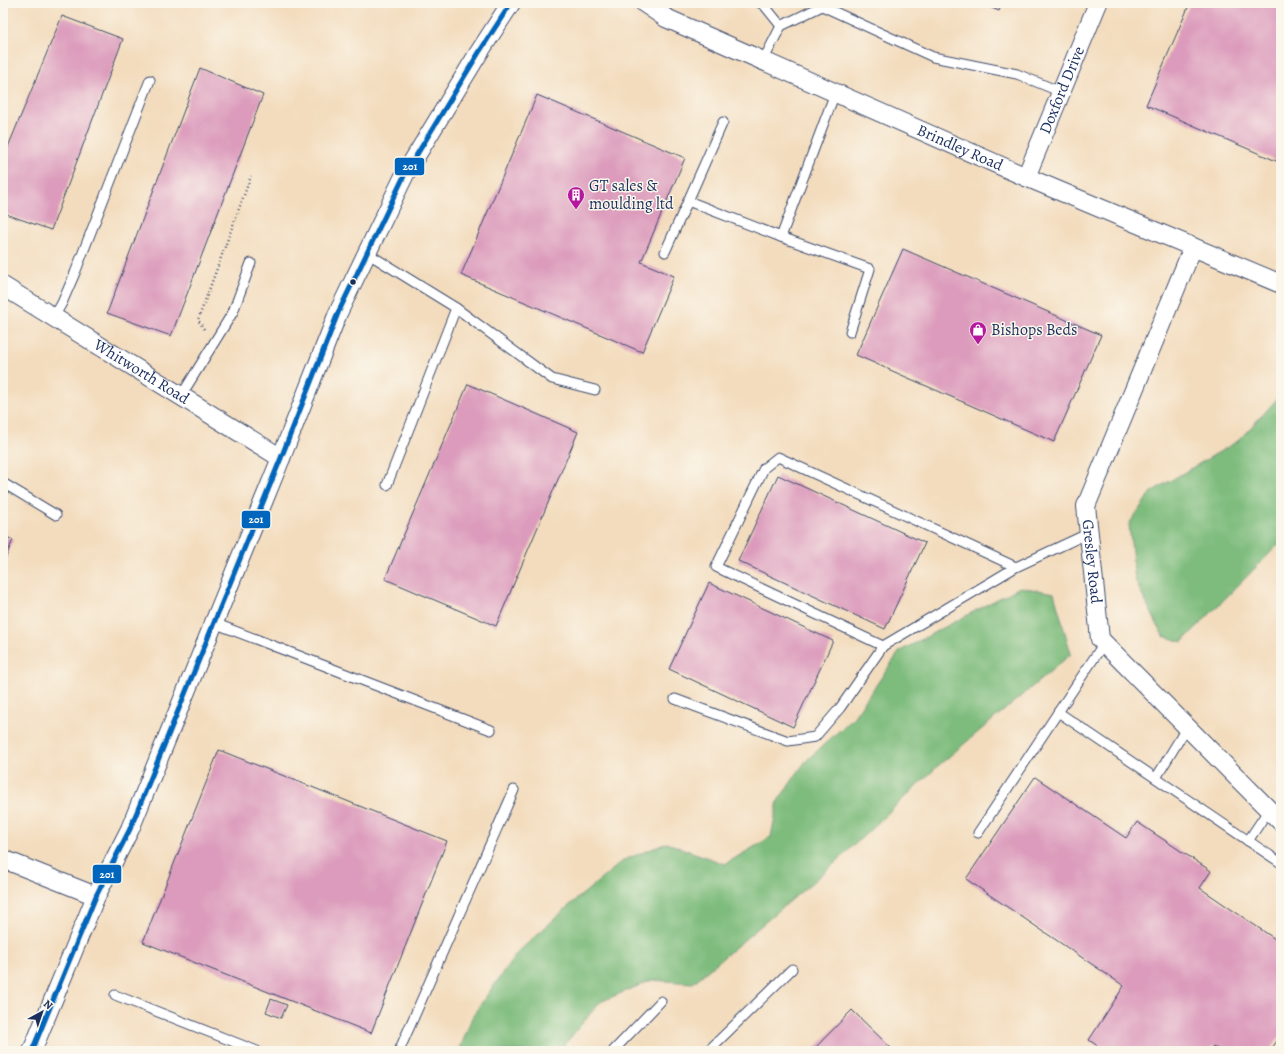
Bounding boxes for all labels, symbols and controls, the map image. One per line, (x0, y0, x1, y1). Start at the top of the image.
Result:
street label: Doxford Drive (1034, 43, 1090, 137)
street label: Brindley Road (913, 119, 1007, 177)
line badge: 201 (394, 157, 425, 176)
text: 201 (403, 159, 417, 174)
place label: GT sales & moulding ltd (589, 175, 674, 215)
building icon: GT sales & moulding ltd (566, 185, 586, 210)
unlabelled marker (348, 277, 358, 287)
place label: Bishops Beds (991, 319, 1077, 341)
shop icon: Bishops Beds (968, 320, 988, 345)
street label: Whitworth Road (89, 333, 194, 410)
line badge: 201 (241, 510, 271, 529)
text: 201 (249, 512, 263, 527)
street label: Gresley Road (1076, 518, 1107, 605)
line badge: 201 (92, 864, 122, 884)
text: 201 (100, 867, 114, 882)
north arrow (22, 992, 62, 1032)
text: N (40, 996, 56, 1013)

